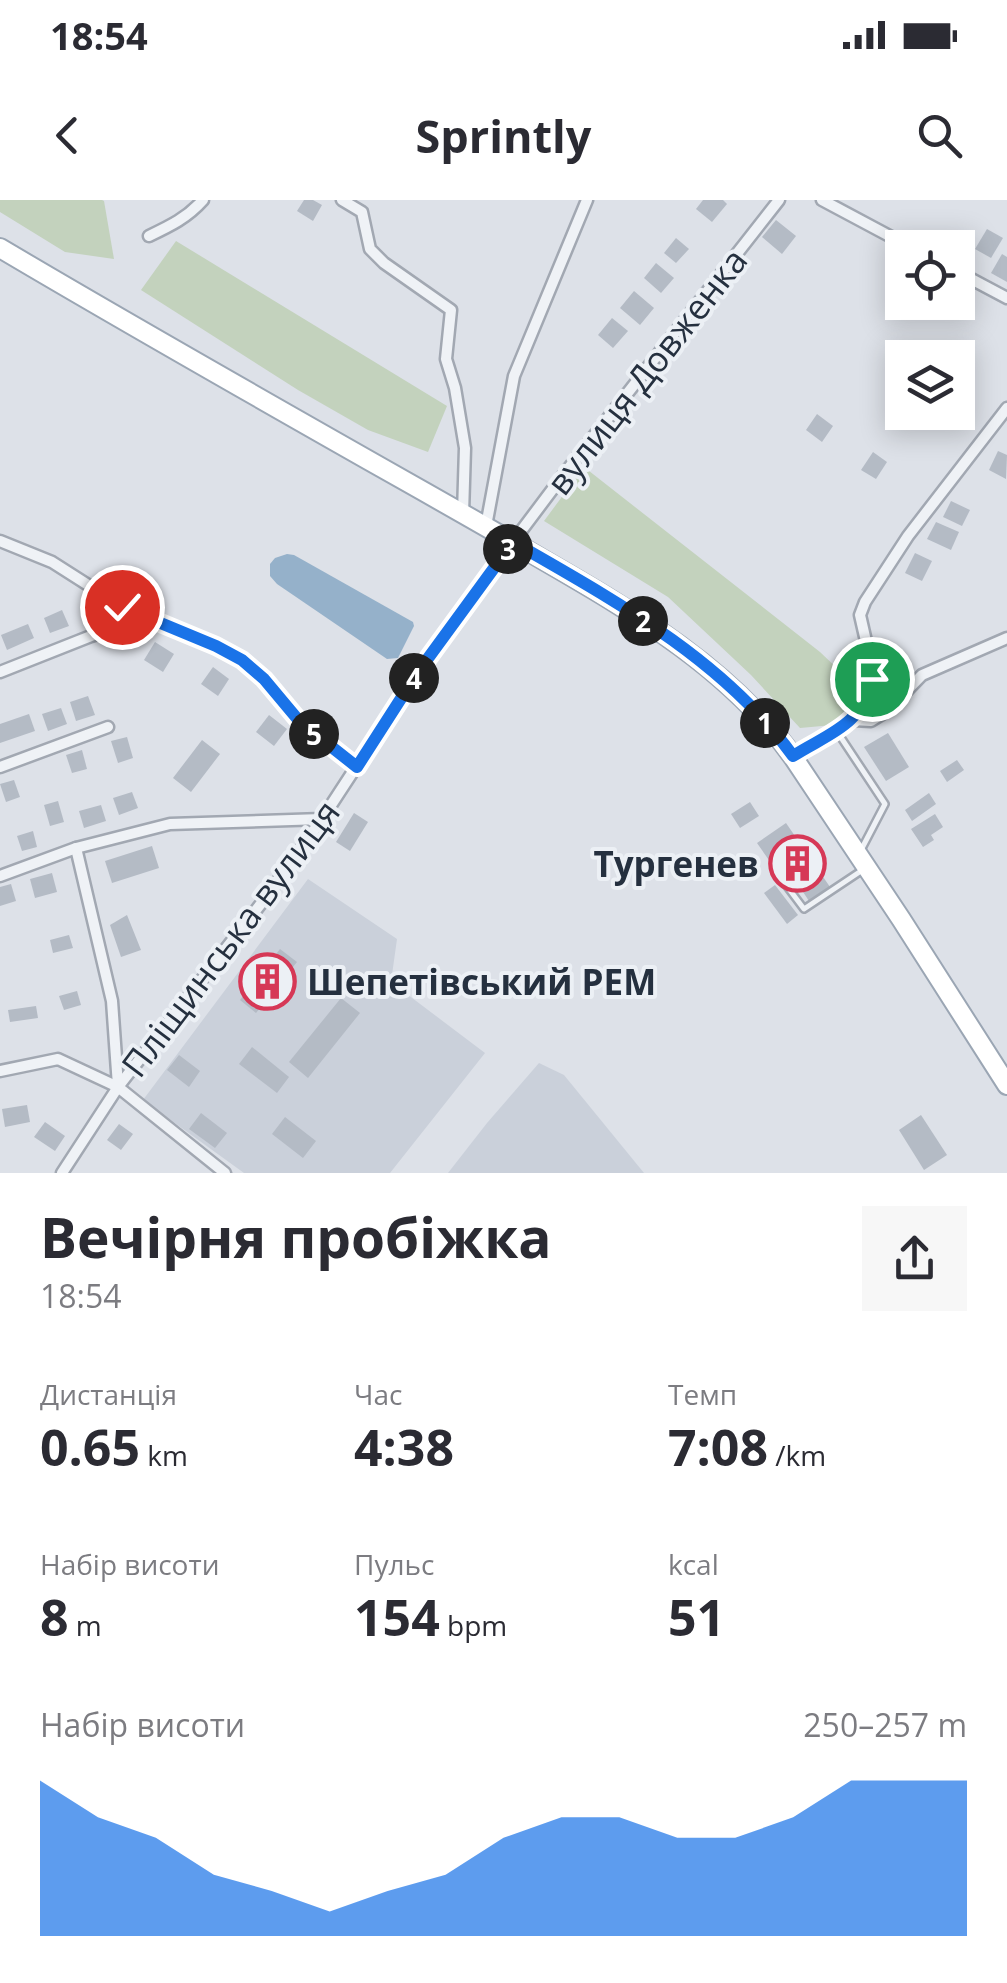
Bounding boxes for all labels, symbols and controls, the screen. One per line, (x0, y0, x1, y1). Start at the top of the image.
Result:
text: 18:54 (50, 9, 148, 61)
text: Sprintly (416, 105, 591, 166)
icon: back (40, 108, 95, 163)
icon: search (912, 108, 967, 163)
map controls (885, 230, 975, 430)
button: locate (885, 230, 975, 320)
street label: вулиця Довженка (535, 238, 757, 504)
button: layers (885, 340, 975, 430)
pin: 3 (483, 524, 533, 574)
text: 3 (500, 530, 516, 568)
pin (80, 565, 165, 650)
icon: check (95, 580, 150, 635)
pin: 2 (618, 596, 668, 646)
text: 2 (635, 602, 651, 640)
pin (830, 637, 915, 722)
icon: arrive (845, 652, 900, 707)
pin: 4 (389, 653, 439, 703)
text: 4 (406, 659, 422, 697)
pin: 1 (740, 698, 790, 748)
text: 1 (757, 704, 773, 742)
pin: 5 (289, 709, 339, 759)
text: 5 (306, 715, 322, 753)
street label: Пліщинська вулиця (110, 790, 350, 1086)
building icon: Тургенев (768, 833, 828, 893)
place label: Тургенев (593, 840, 759, 887)
building icon: Шепетівський РЕМ (238, 951, 298, 1011)
place label: Шепетівський РЕМ (307, 958, 656, 1005)
text: Вечірня пробіжка (40, 1199, 551, 1274)
button: share (862, 1206, 967, 1311)
text: 18:54 (40, 1274, 122, 1317)
text: Дистанція (40, 1375, 177, 1413)
text: Час (354, 1375, 402, 1413)
text: Темп (668, 1375, 737, 1413)
text: 0.65 (40, 1413, 140, 1481)
text: 4:38 (354, 1413, 454, 1481)
text: 7:08 (668, 1413, 768, 1481)
text: km (140, 1436, 188, 1474)
text: /km (768, 1436, 826, 1474)
text: Набір висоти (40, 1545, 219, 1583)
text: Пульс (354, 1545, 434, 1583)
text: kcal (668, 1545, 719, 1583)
text: 8 (40, 1583, 69, 1651)
text: 154 (354, 1583, 440, 1651)
text: 51 (668, 1583, 725, 1651)
text: m (69, 1606, 102, 1644)
text: bpm (440, 1606, 507, 1644)
text: Набір висоти (40, 1703, 245, 1746)
text: 250–257 m (803, 1703, 967, 1746)

